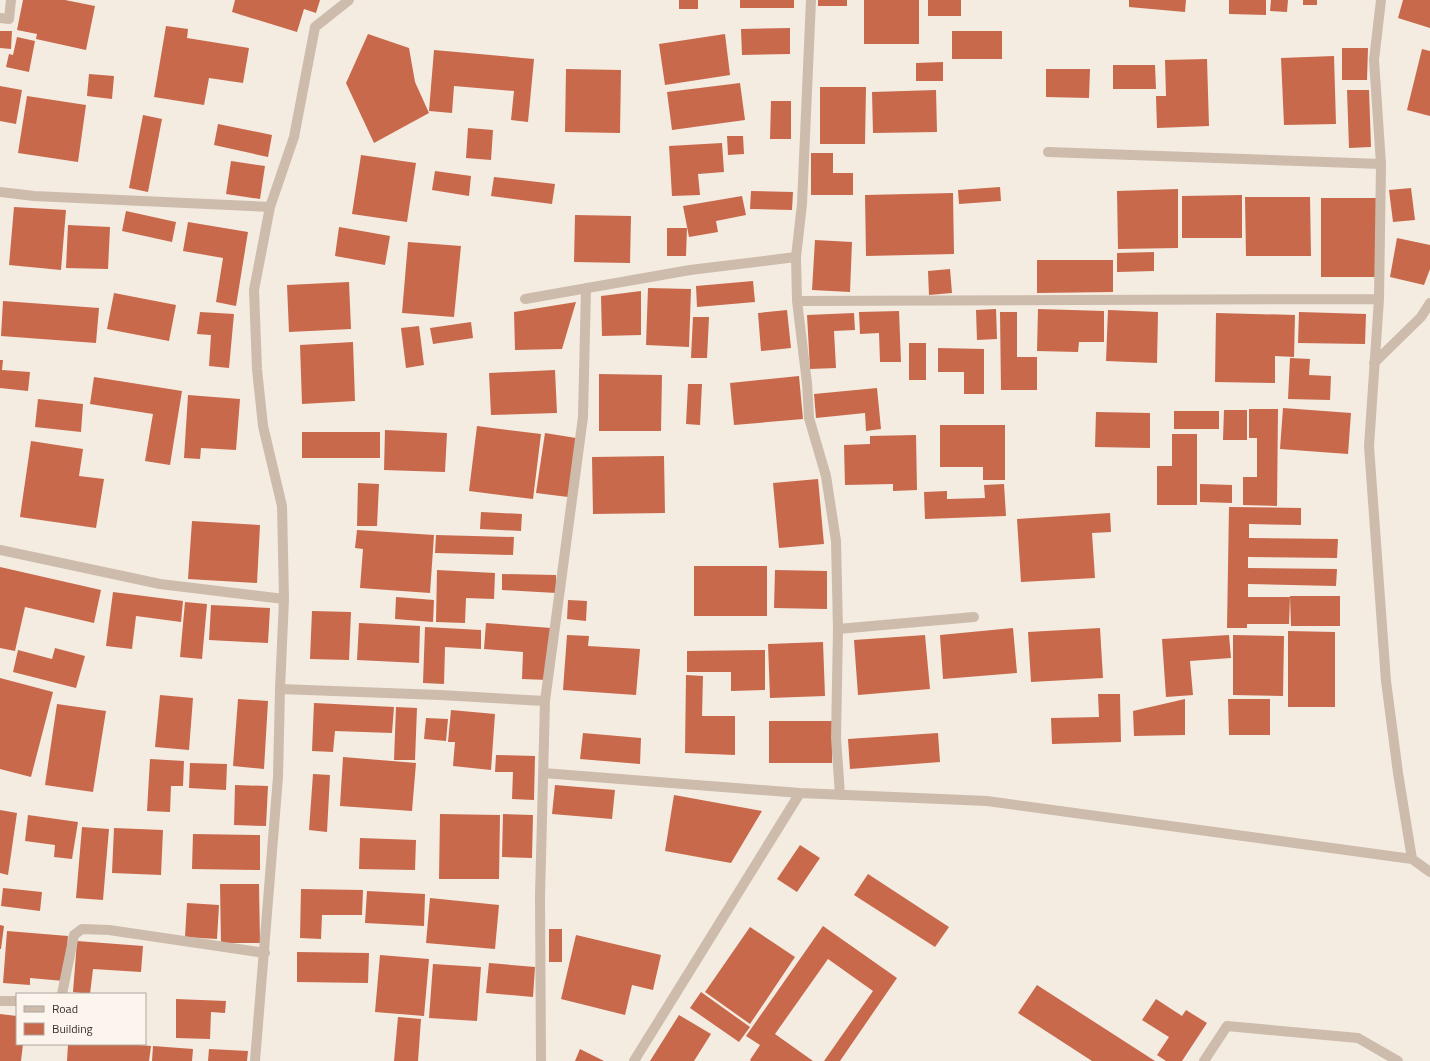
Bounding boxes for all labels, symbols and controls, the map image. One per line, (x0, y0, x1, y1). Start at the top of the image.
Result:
legend (16, 993, 146, 1045)
text: Road (52, 999, 78, 1018)
text: Building (52, 1019, 93, 1038)

